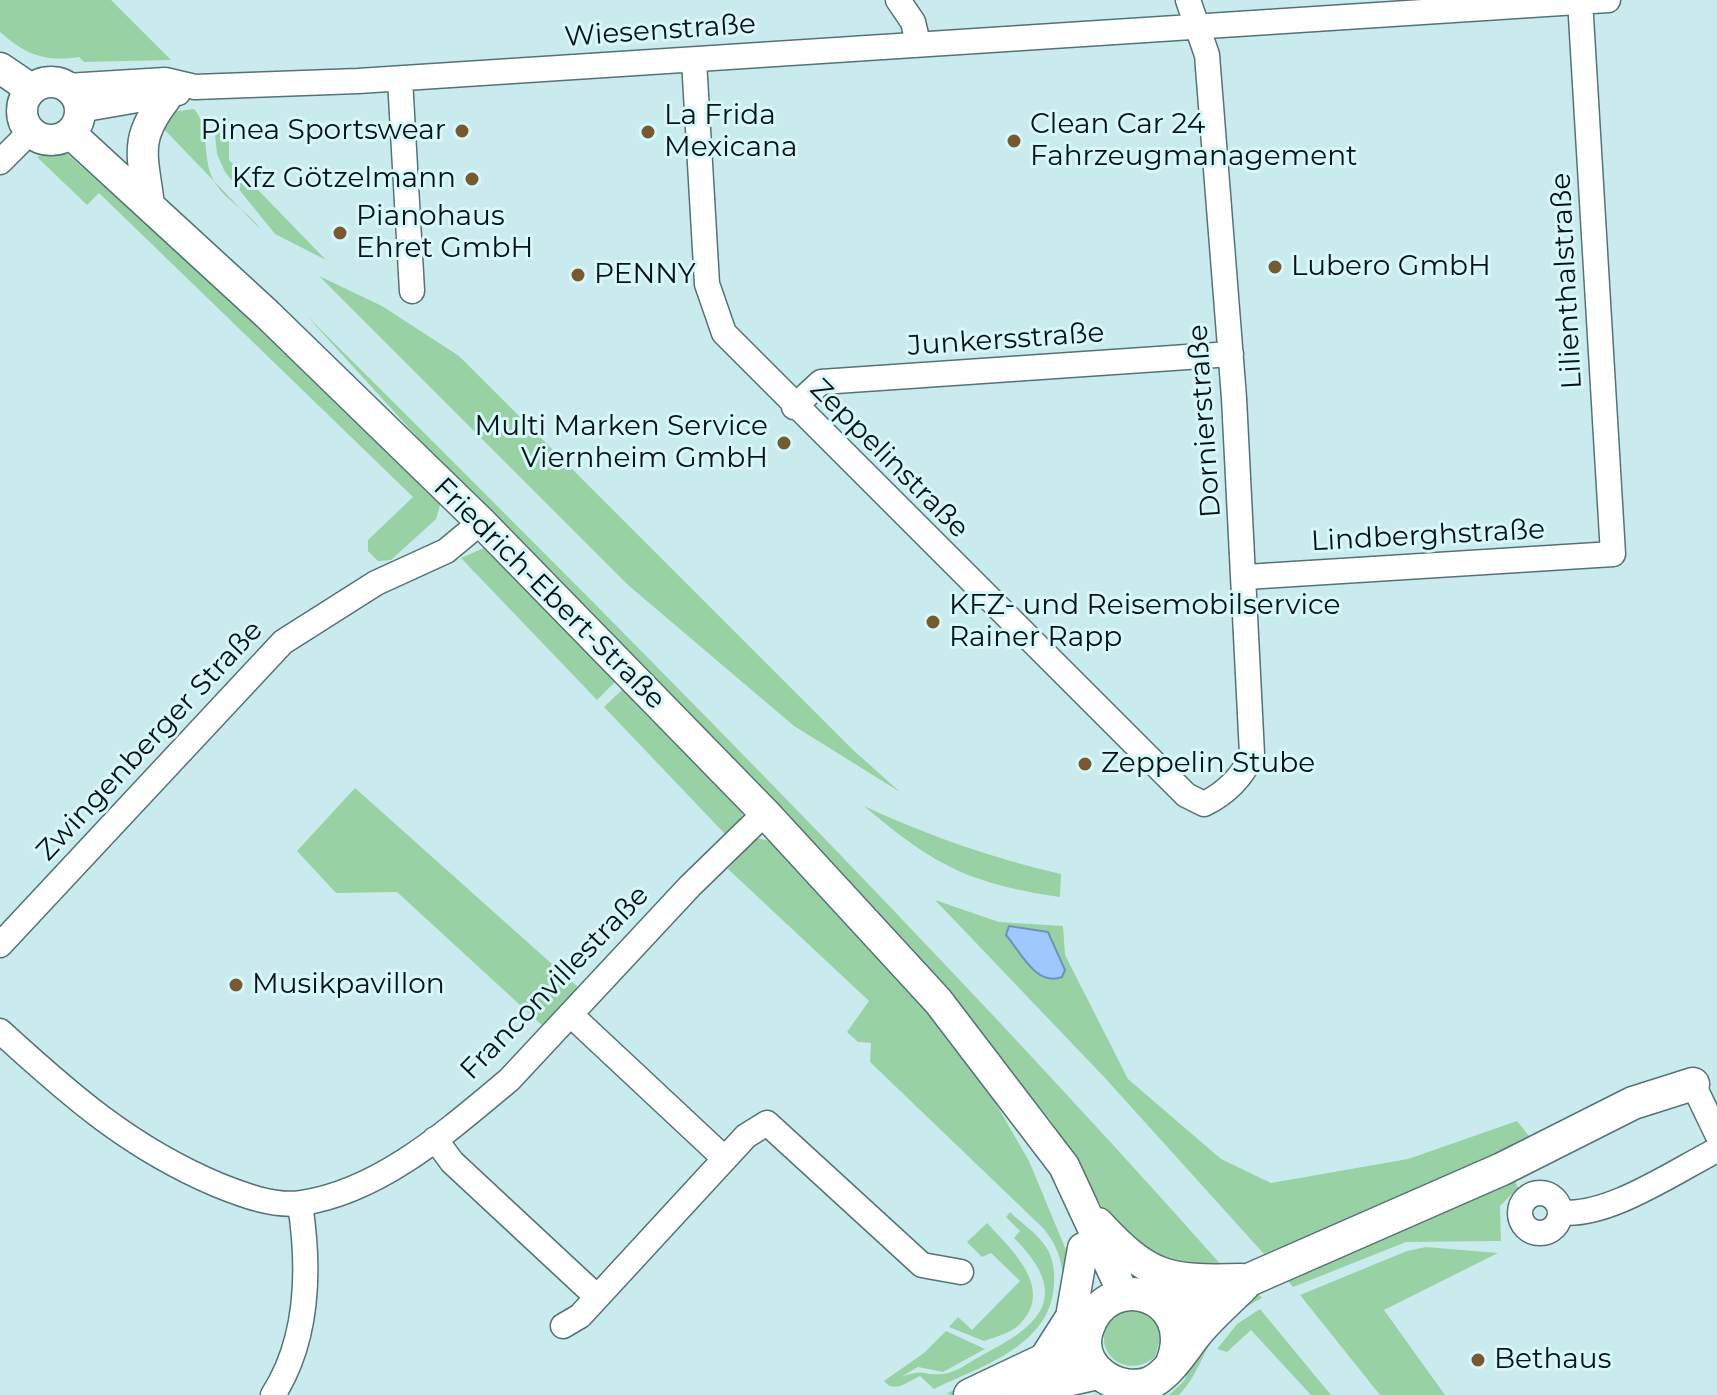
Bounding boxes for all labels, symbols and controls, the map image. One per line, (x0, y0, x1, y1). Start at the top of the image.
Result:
street label: Wiesenstraße (563, 8, 757, 54)
place label: La Frida Mexicana (664, 99, 797, 165)
place label: Clean Car 24 Fahrzeugmanagement (1030, 108, 1357, 174)
place label: Pinea Sportswear (200, 114, 446, 148)
marker: Pinea Sportswear (453, 122, 471, 140)
marker: La Frida Mexicana (639, 123, 657, 141)
marker: Clean Car 24 Fahrzeugmanagement (1005, 132, 1023, 150)
place label: Kfz Götzelmann (232, 162, 456, 196)
marker: Kfz Götzelmann (463, 170, 481, 188)
street label: Lilienthalstraße (1545, 172, 1589, 390)
place label: Pianohaus Ehret GmbH (356, 200, 533, 266)
marker: Pianohaus Ehret GmbH (331, 224, 349, 242)
place label: Lubero GmbH (1291, 250, 1491, 284)
place label: PENNY (594, 258, 695, 292)
marker: Lubero GmbH (1266, 258, 1284, 276)
marker: PENNY (569, 266, 587, 284)
street label: Junkersstraße (907, 316, 1105, 364)
street label: Dornierstraße (1181, 323, 1229, 519)
street label: Zeppelinstraße (803, 373, 975, 545)
place label: Multi Marken Service Viernheim GmbH (474, 410, 768, 476)
marker: Multi Marken Service Viernheim GmbH (775, 434, 793, 452)
street label: Friedrich-Ebert-Straße (426, 471, 672, 717)
street label: Lindberghstraße (1310, 513, 1546, 559)
place label: KFZ- und Reisemobilservice Rainer Rapp (949, 589, 1340, 655)
marker: KFZ- und Reisemobilservice Rainer Rapp (924, 613, 942, 631)
street label: Zwingenberger Straße (30, 614, 270, 868)
place label: Zeppelin Stube (1101, 747, 1315, 781)
marker: Zeppelin Stube (1076, 755, 1094, 773)
street label: Franconvillestraße (454, 879, 656, 1087)
place label: Musikpavillon (252, 968, 445, 1002)
marker: Musikpavillon (227, 976, 245, 994)
place label: Bethaus (1494, 1343, 1611, 1377)
marker: Bethaus (1469, 1351, 1487, 1369)

